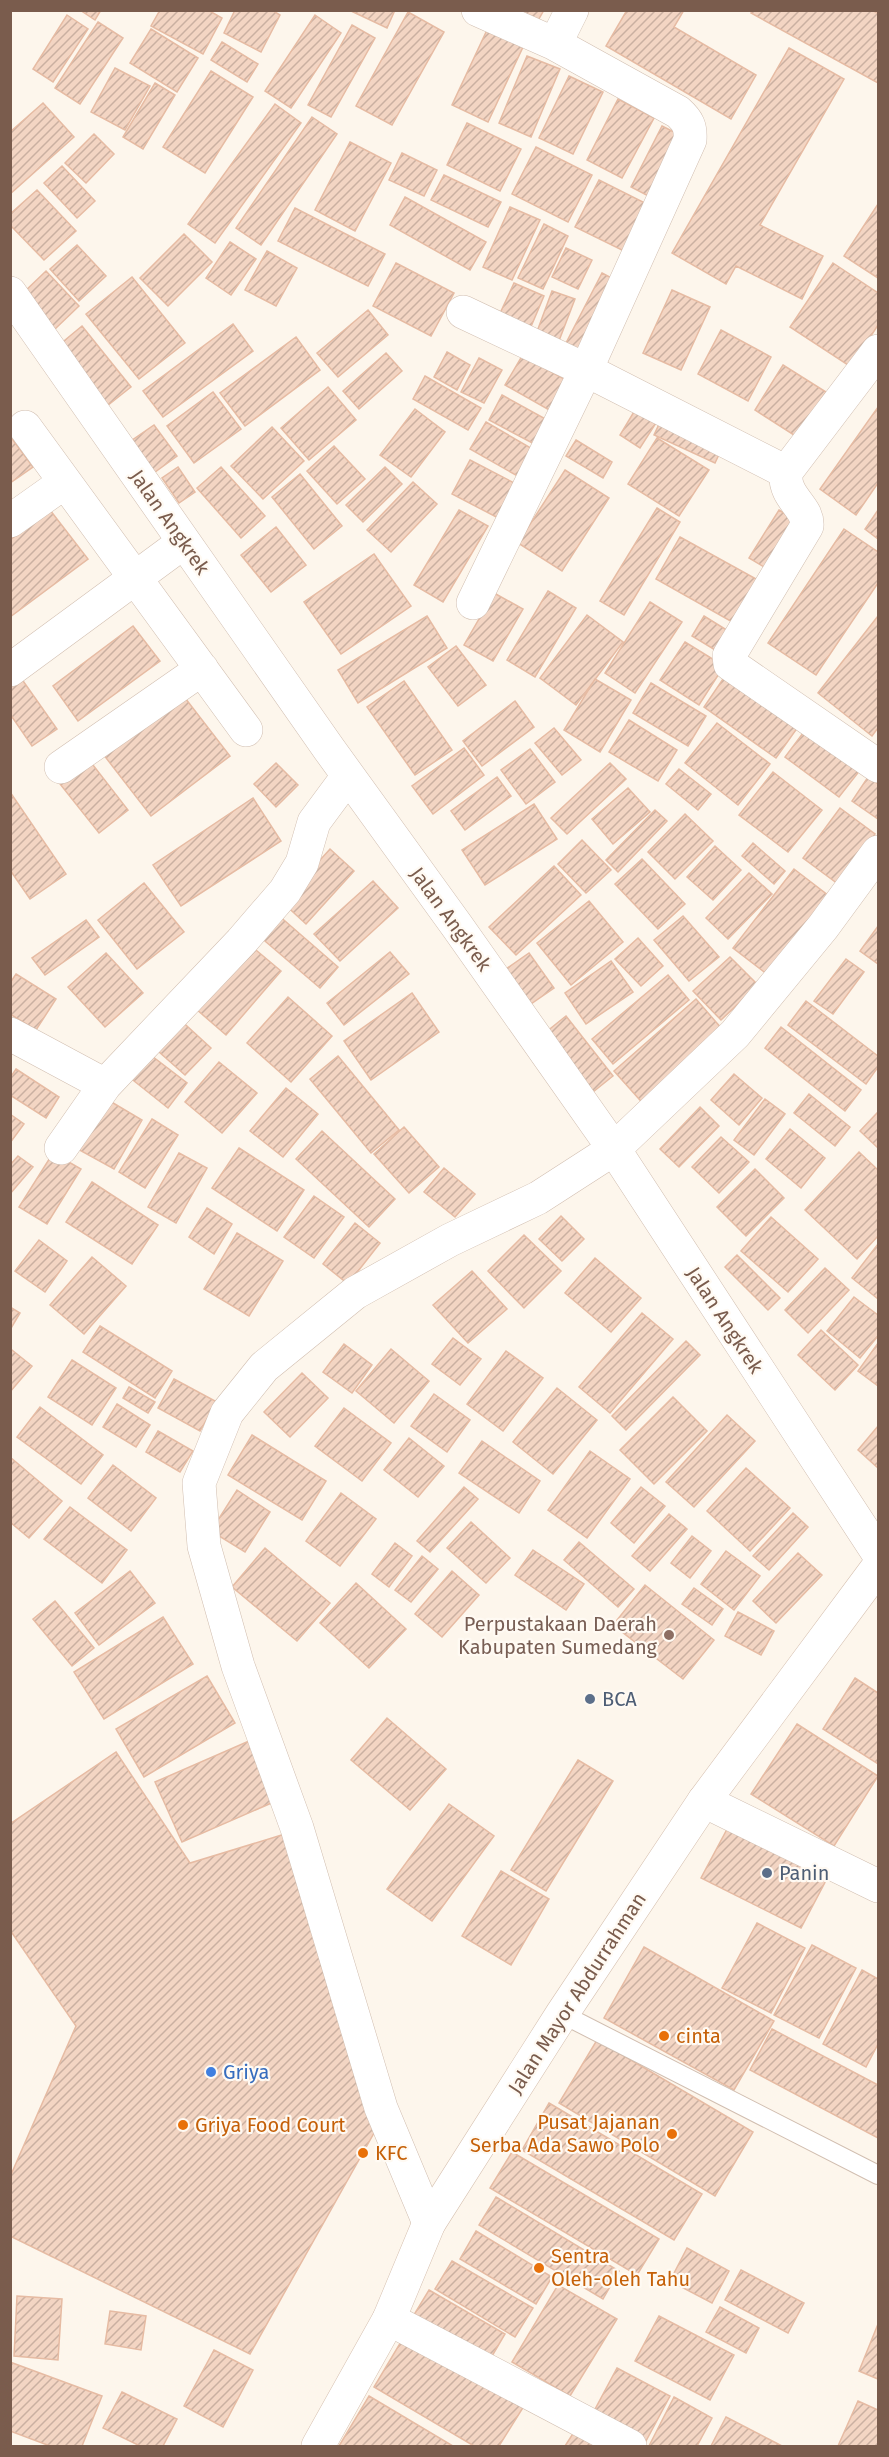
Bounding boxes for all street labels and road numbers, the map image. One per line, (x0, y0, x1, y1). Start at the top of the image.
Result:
street label: Jalan Angkrek (125, 465, 215, 580)
street label: Jalan Angkrek (405, 862, 497, 976)
street label: Jalan Angkrek (682, 1262, 769, 1379)
street label: Jalan Mayor Abdurrahman (503, 1888, 651, 2098)

